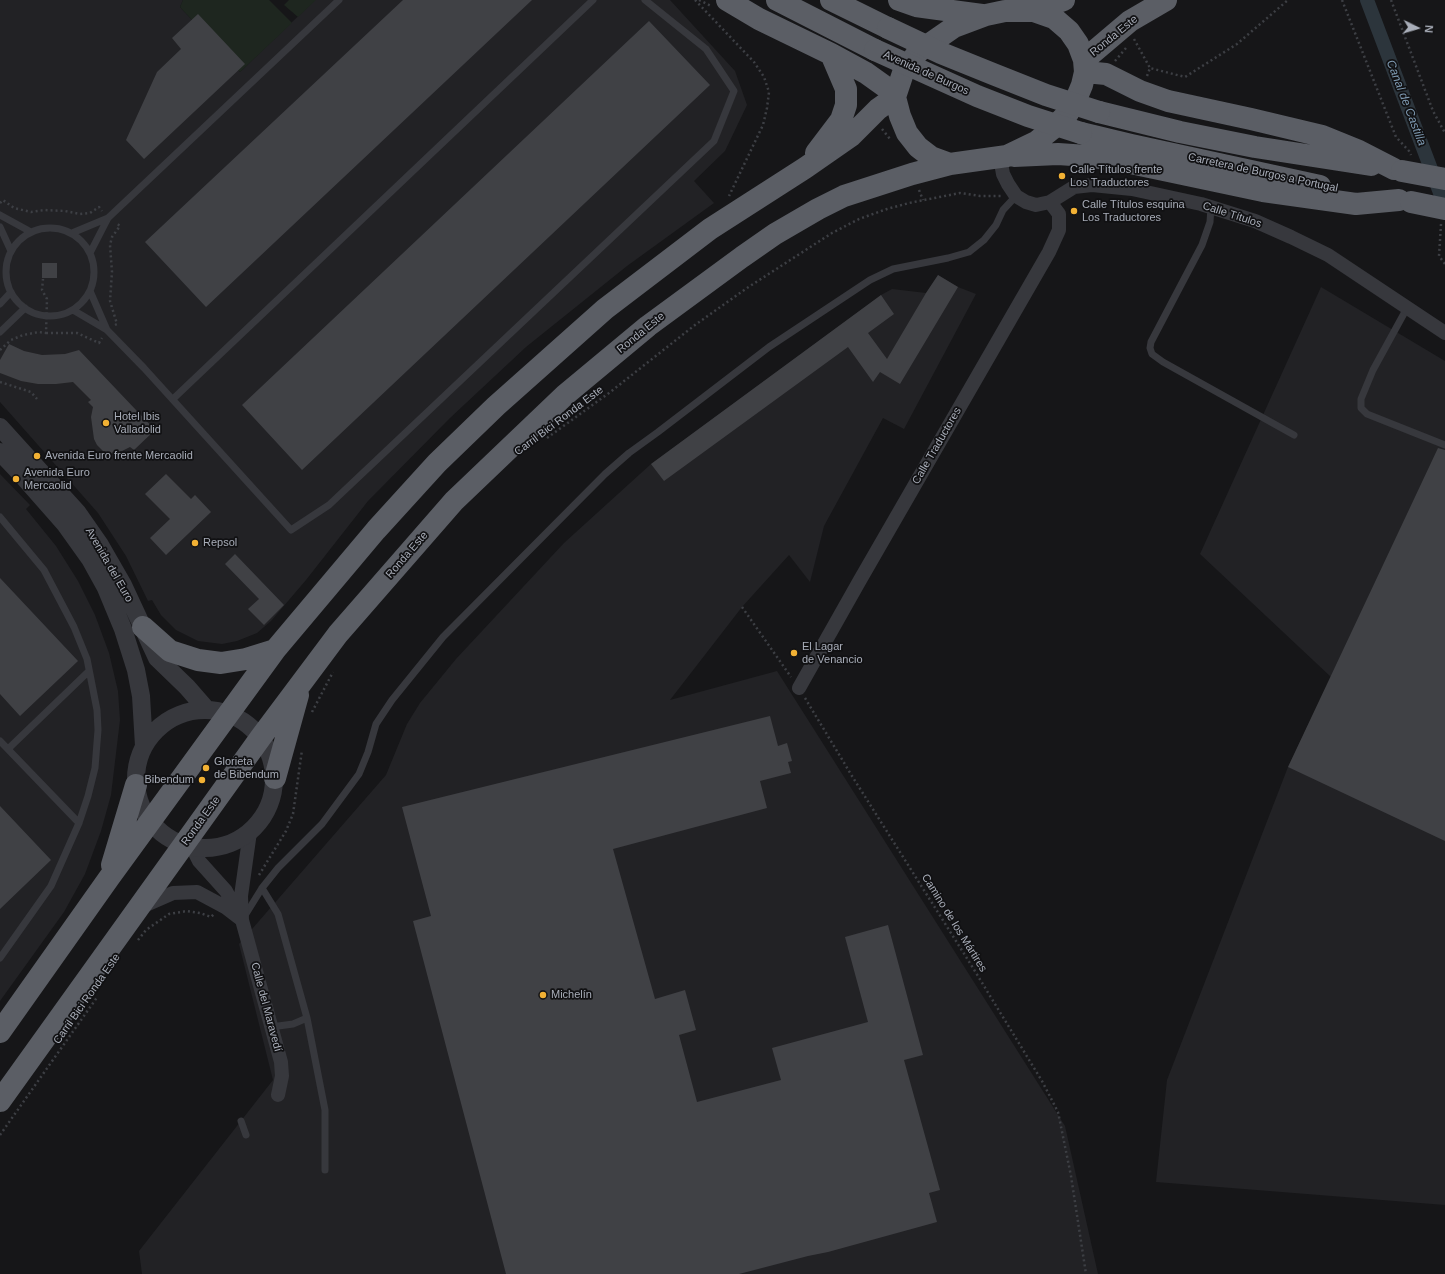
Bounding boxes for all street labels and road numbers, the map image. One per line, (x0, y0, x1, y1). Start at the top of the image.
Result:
street label: Ronda Este (1088, 13, 1140, 59)
street label: Avenida de Burgos (881, 48, 971, 98)
street label: Carretera de Burgos a Portugal (1187, 151, 1339, 195)
street label: Calle Títulos (1201, 199, 1263, 231)
street label: Ronda Este (615, 310, 667, 356)
street label: Carril Bici Ronda Este (512, 383, 606, 459)
street label: Calle Traductores (910, 405, 964, 487)
street label: Avenida del Euro (82, 526, 136, 604)
street label: Ronda Este (383, 529, 431, 581)
street label: Ronda Este (179, 794, 223, 848)
street label: Camino de los Mártires (918, 872, 990, 974)
street label: Carril Bici Ronda Este (51, 951, 123, 1047)
street label: Calle del Maravedí (248, 961, 284, 1053)

